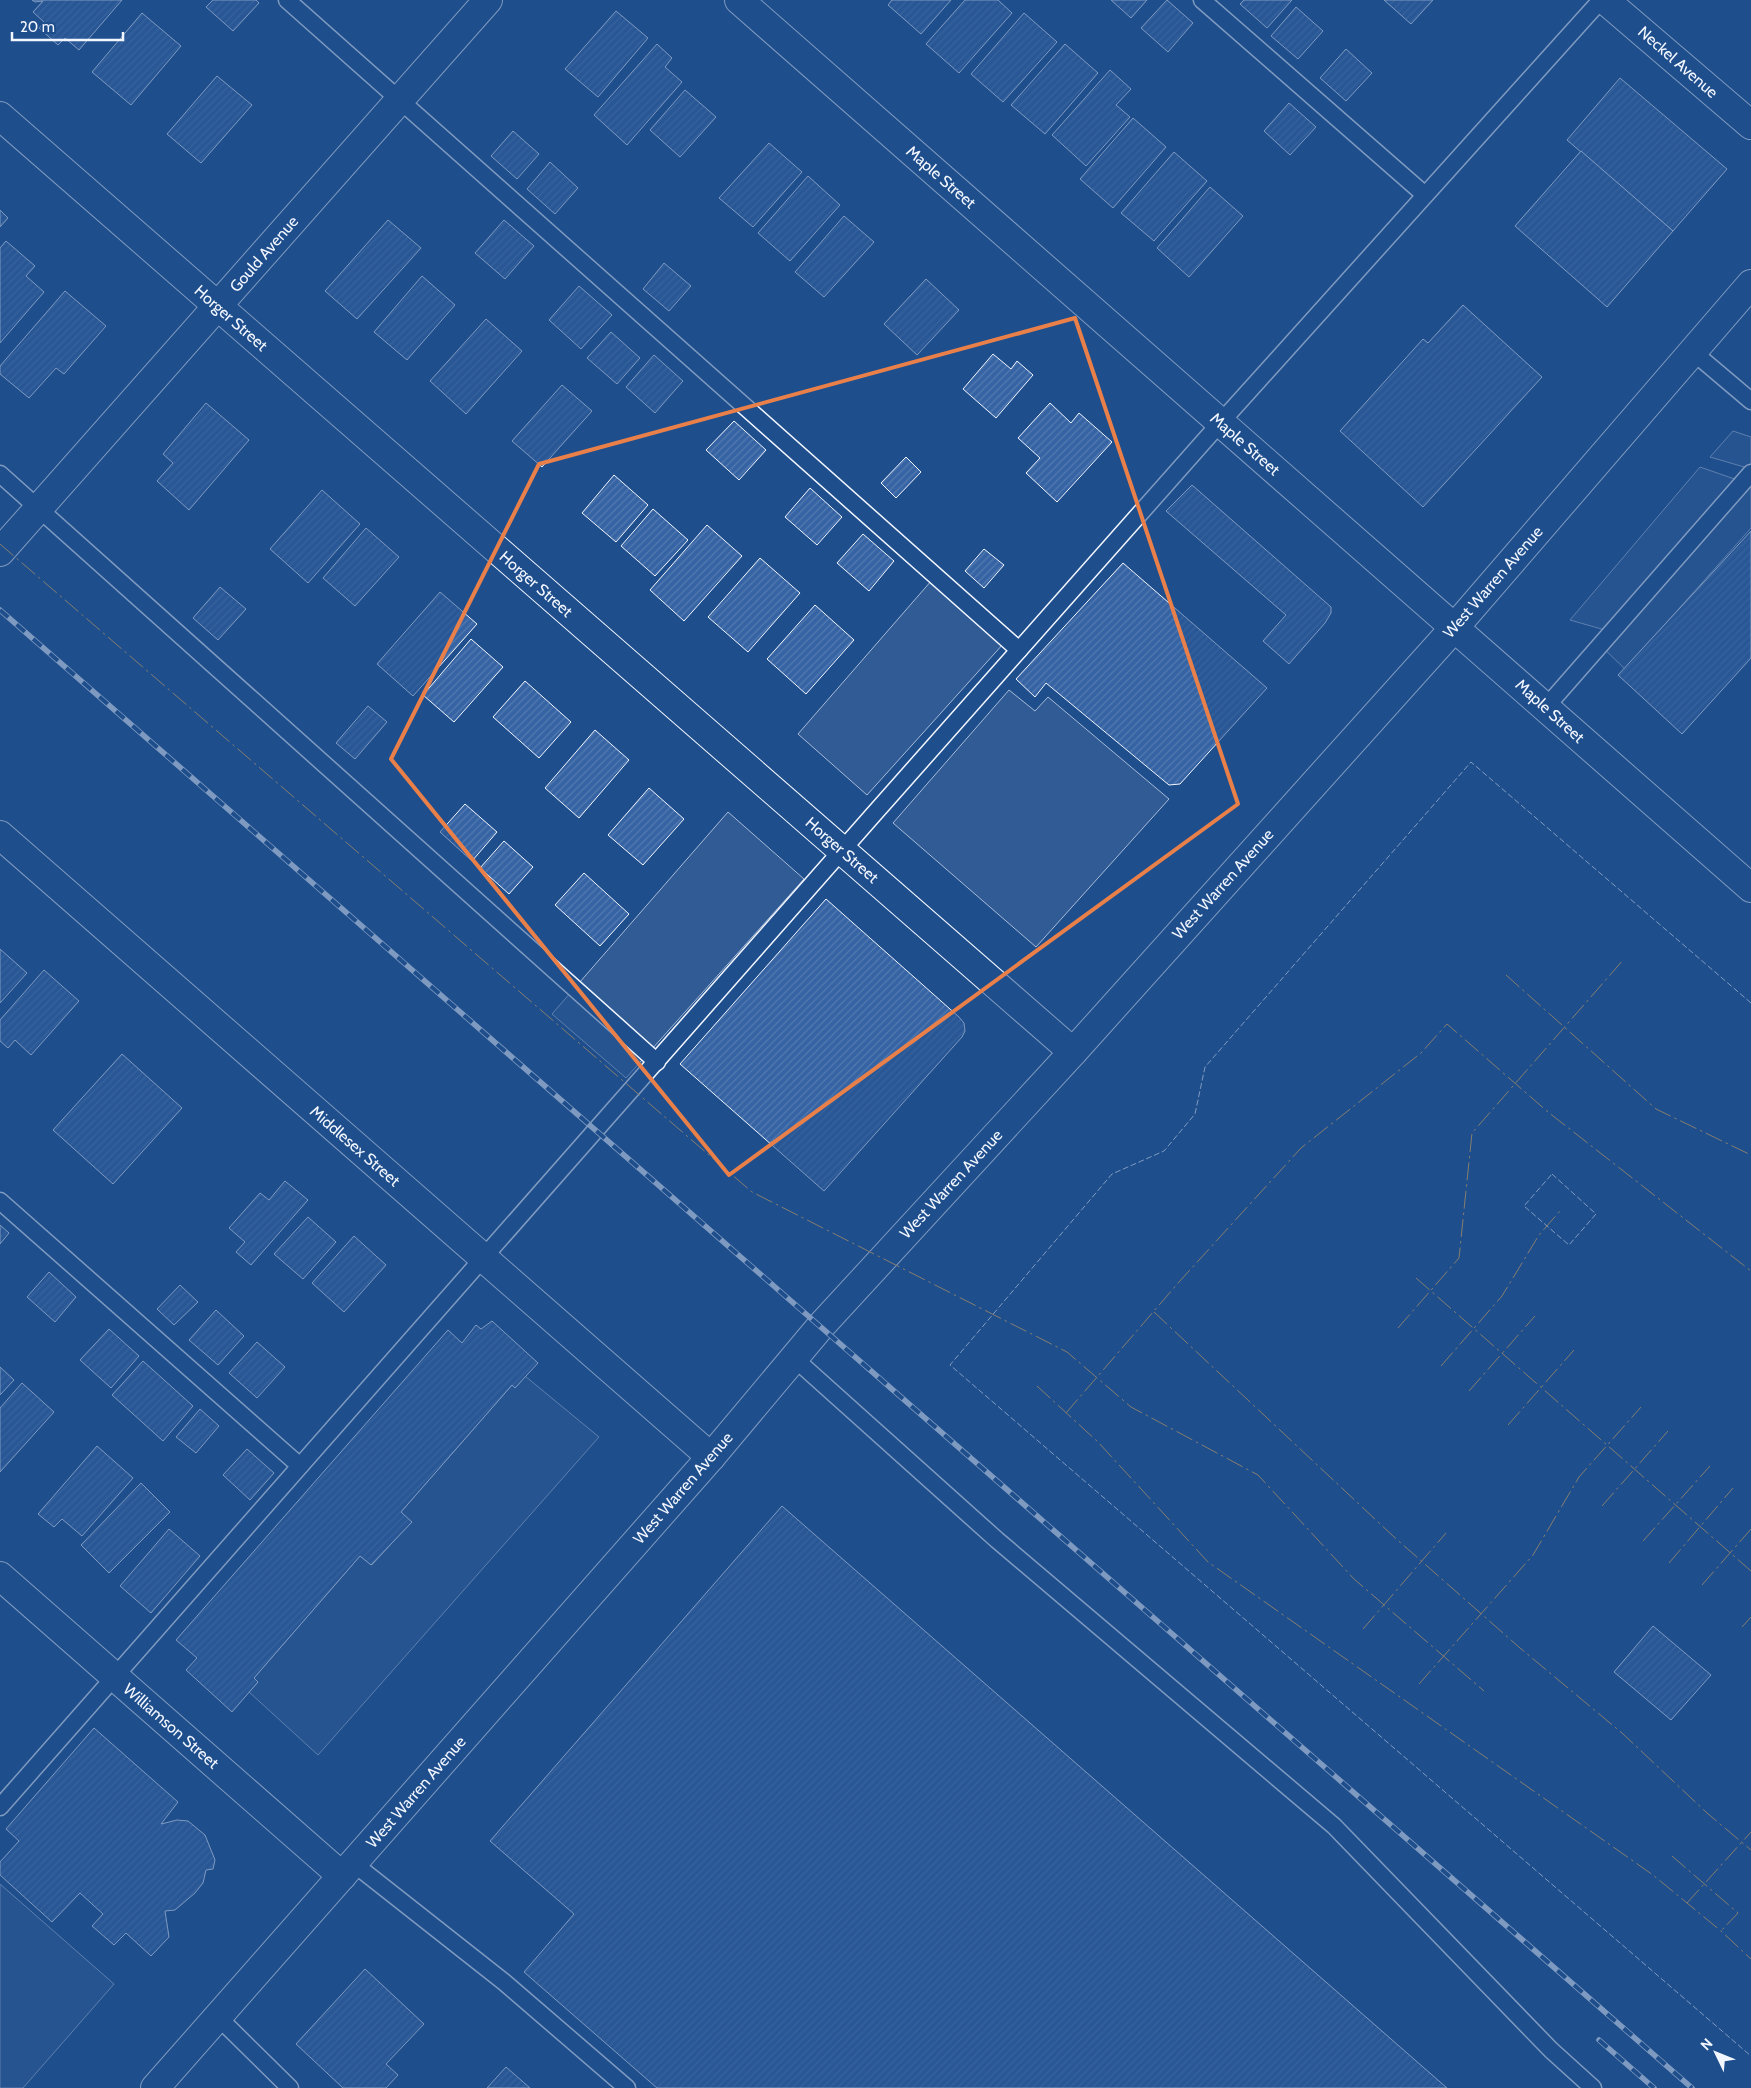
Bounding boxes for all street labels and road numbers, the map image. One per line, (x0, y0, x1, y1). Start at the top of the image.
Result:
street label: Neckel Avenue (1634, 22, 1722, 102)
street label: Maple Street (902, 142, 980, 213)
street label: Gould Avenue (226, 212, 302, 296)
street label: Horger Street (191, 281, 272, 355)
street label: Maple Street (1206, 409, 1284, 480)
street label: West Warren Avenue (1439, 522, 1547, 642)
street label: Horger Street (496, 547, 577, 621)
street label: Maple Street (1512, 675, 1589, 747)
street label: Horger Street (802, 813, 883, 887)
street label: West Warren Avenue (1168, 825, 1278, 943)
street label: Middlesex Street (306, 1102, 404, 1191)
street label: West Warren Avenue (896, 1126, 1006, 1242)
street label: West Warren Avenue (629, 1428, 737, 1548)
street label: Williamson Street (119, 1679, 223, 1773)
street label: West Warren Avenue (362, 1732, 470, 1852)

